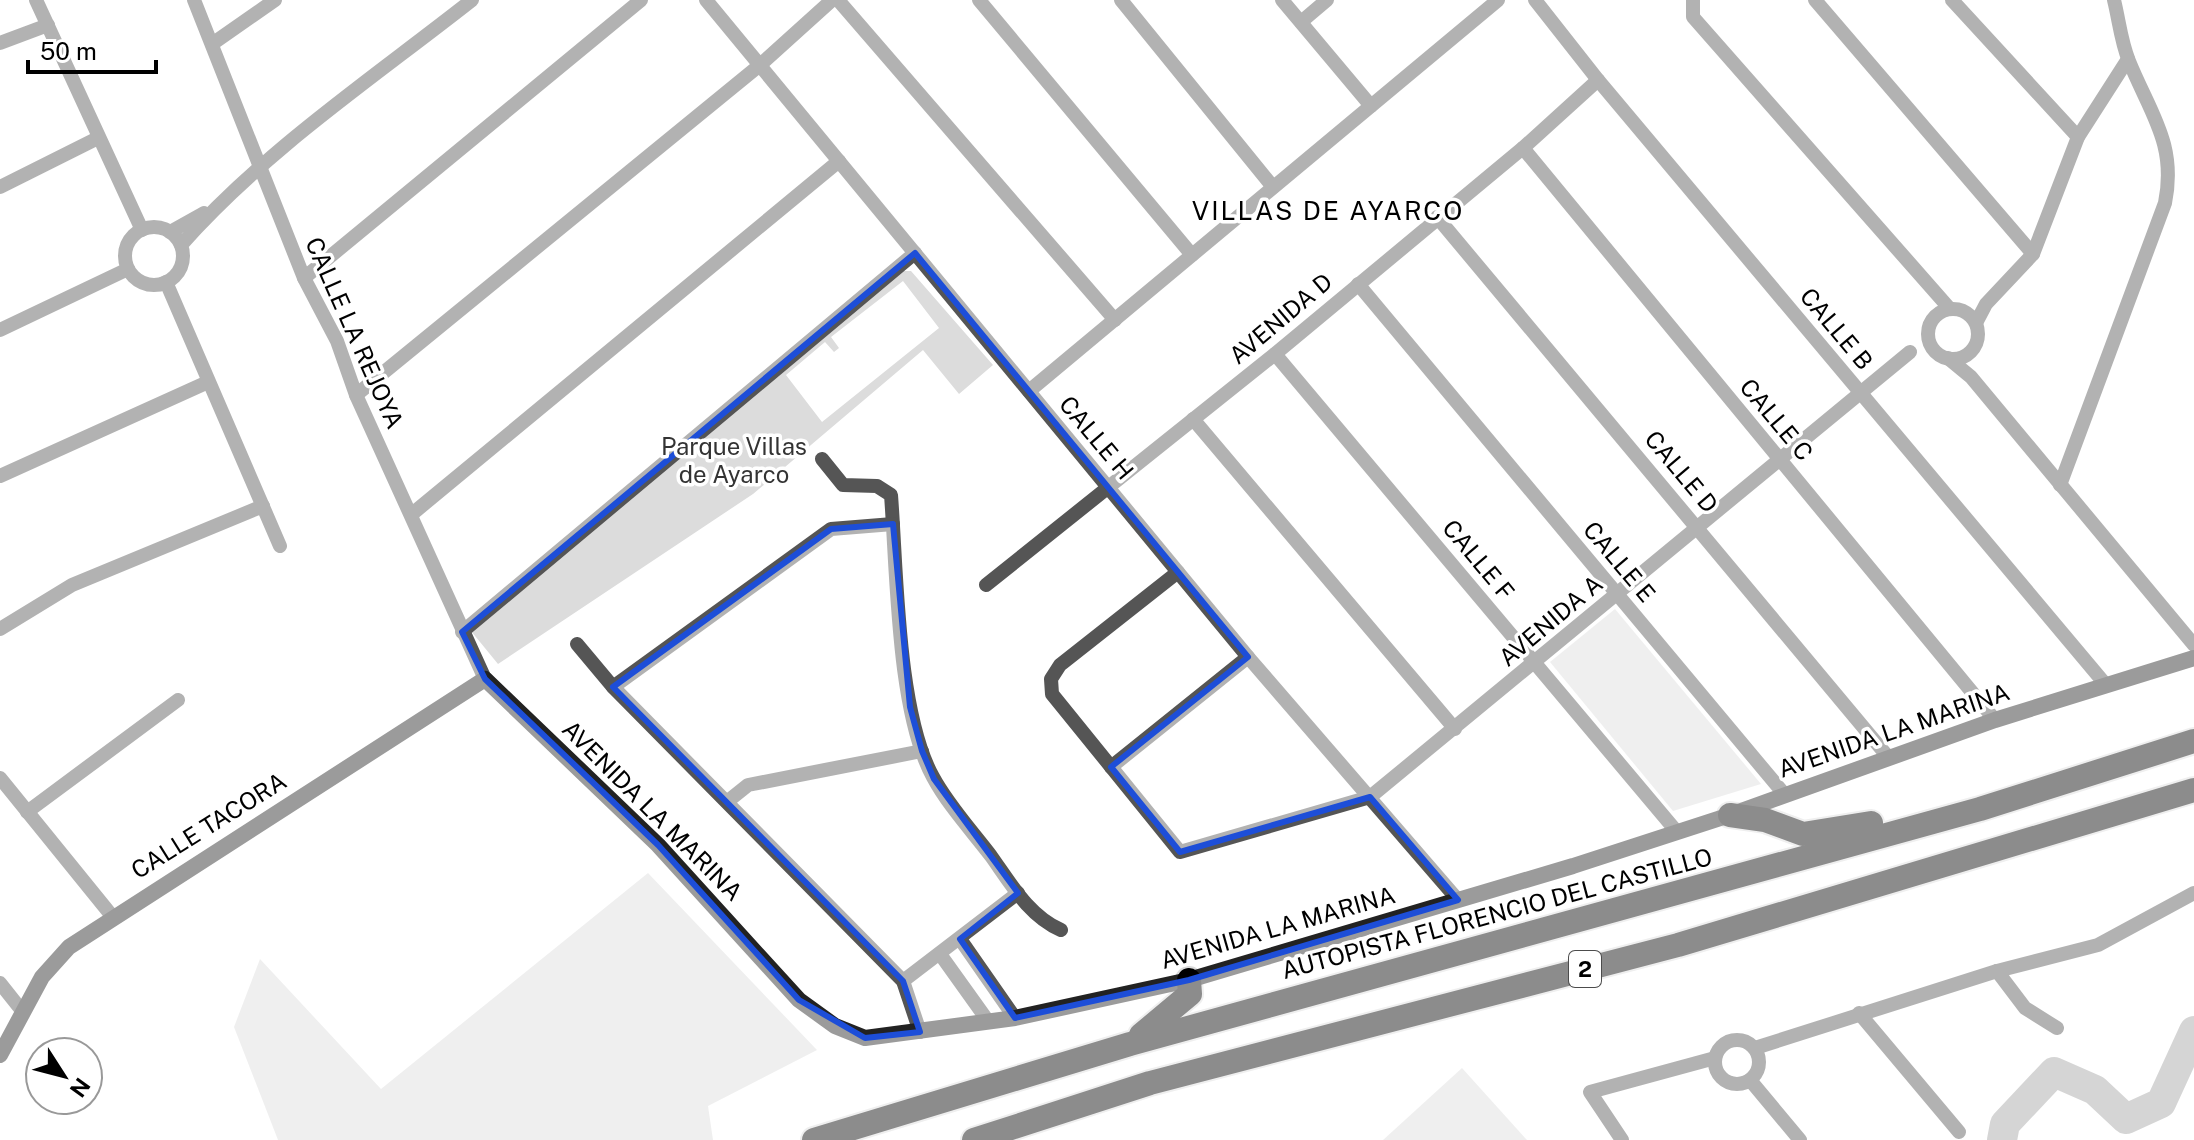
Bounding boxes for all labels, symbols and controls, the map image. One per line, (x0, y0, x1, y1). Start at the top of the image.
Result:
scale bar (28, 24, 156, 74)
text: 50 m (40, 37, 97, 65)
district label: VILLAS DE AYARCO (1192, 195, 1464, 226)
street label: CALLE LA REJOYA (300, 233, 410, 433)
street label: AVENIDA D (1223, 267, 1338, 369)
street label: CALLE B (1795, 282, 1879, 375)
street label: CALLE C (1734, 373, 1819, 466)
street label: CALLE H (1054, 390, 1140, 485)
street label: CALLE D (1639, 425, 1724, 518)
park label: Parque Villas de Ayarco (661, 432, 807, 488)
street label: CALLE F (1437, 514, 1520, 605)
street label: CALLE E (1578, 515, 1662, 607)
street label: AVENIDA A (1493, 569, 1608, 672)
street label: AVENIDA LA MARINA (1774, 677, 2013, 783)
street label: AVENIDA LA MARINA (557, 715, 748, 906)
street label: CALLE TACORA (126, 766, 291, 884)
street label: AUTOPISTA FLORENCIO DEL CASTILLO (1278, 842, 1715, 984)
street label: AVENIDA LA MARINA (1157, 880, 1398, 974)
road number: 2 (1569, 951, 1601, 987)
north arrow (24, 1036, 104, 1116)
text: N (65, 1073, 96, 1102)

